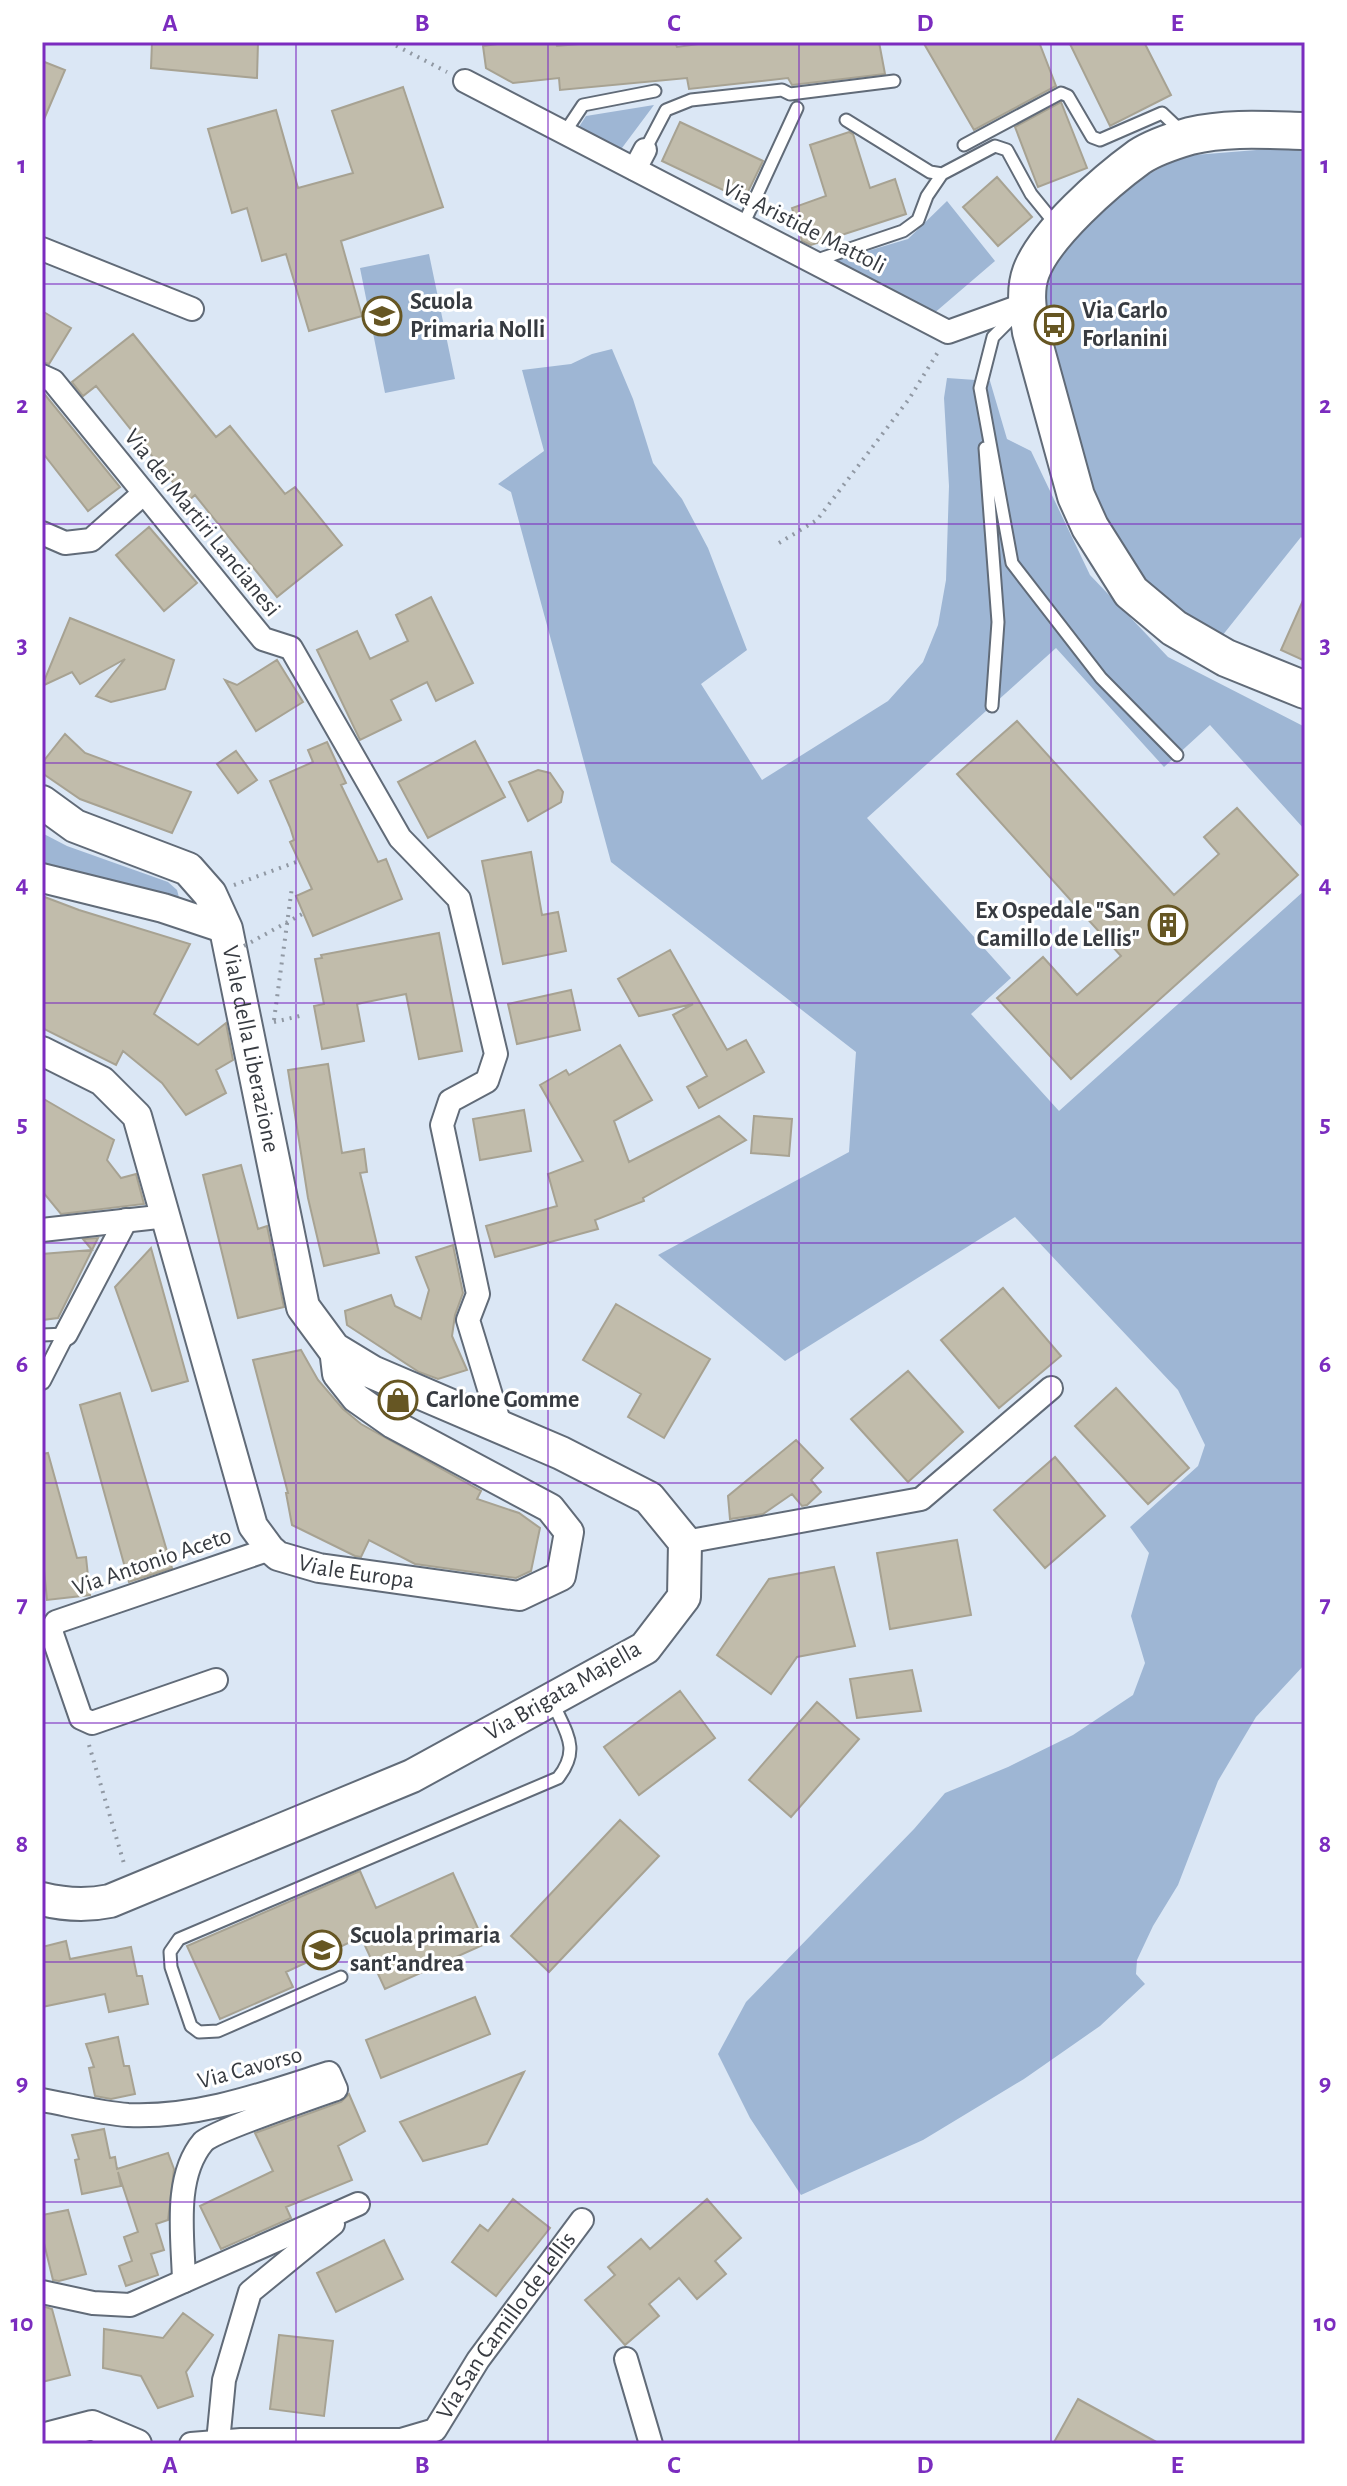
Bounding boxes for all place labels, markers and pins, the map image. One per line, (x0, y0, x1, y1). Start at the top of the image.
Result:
place label: Scuola Primaria Nolli (410, 290, 545, 342)
school or university icon: Scuola Primaria Nolli (361, 295, 403, 337)
place label: Via Carlo Forlanini (1082, 299, 1168, 351)
bus stop icon: Via Carlo Forlanini (1033, 304, 1075, 346)
place label: Ex Ospedale "San Camillo de Lellis" (975, 899, 1140, 951)
building icon: Ex Ospedale "San Camillo de Lellis" (1147, 904, 1189, 946)
shop icon: Carlone Gomme (377, 1379, 419, 1421)
place label: Carlone Gomme (426, 1388, 579, 1412)
place label: Scuola primaria sant'andrea (350, 1924, 501, 1976)
school or university icon: Scuola primaria sant'andrea (301, 1929, 343, 1971)

